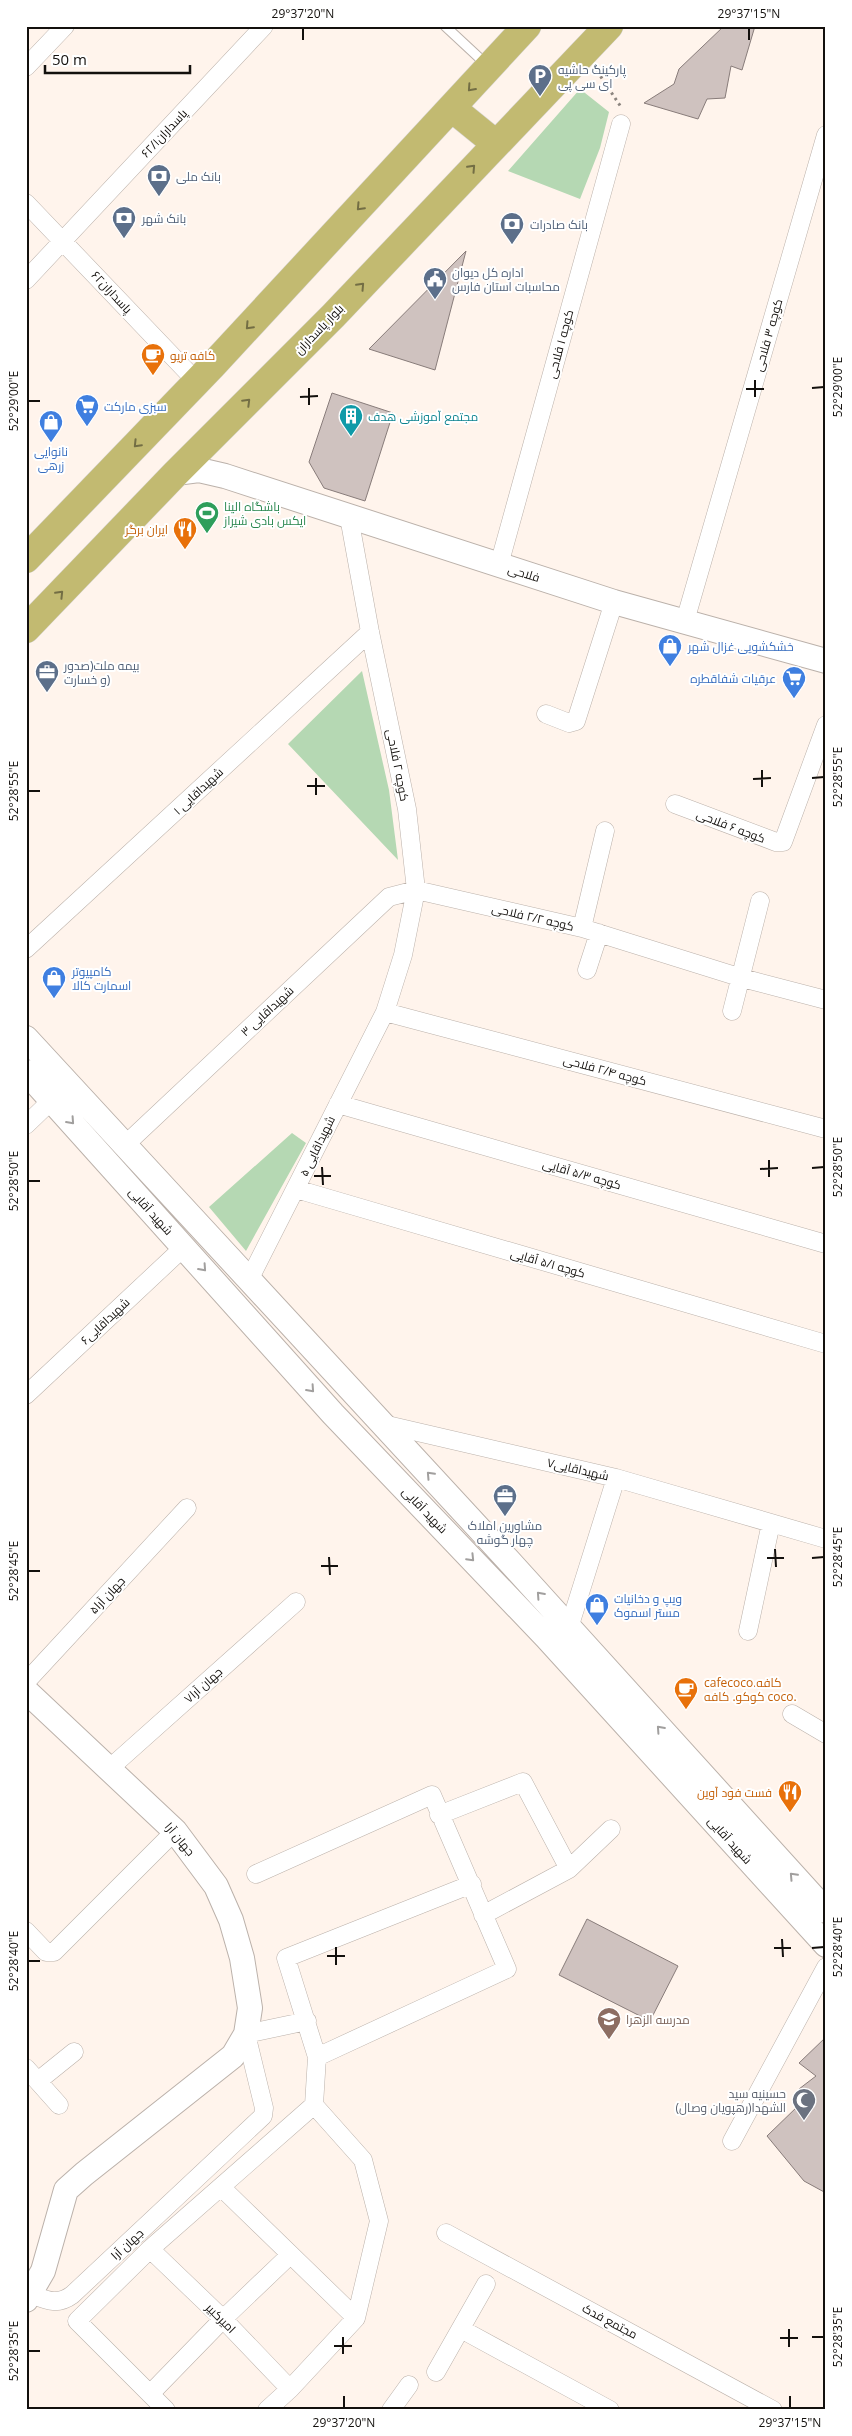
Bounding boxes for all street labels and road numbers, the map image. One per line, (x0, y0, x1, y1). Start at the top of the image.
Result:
street label: پاسداران۶۲/۱ (137, 104, 192, 162)
street label: پاسداران۶۲ (87, 267, 137, 318)
street label: کوچه ۳ فلاحی (749, 297, 787, 374)
street label: بلوار پاسداران (291, 300, 348, 359)
street label: کوچه ۱ فلاحی (543, 308, 578, 381)
street label: فلاحی (506, 560, 542, 586)
street label: کوچه ۲ فلاحی (382, 727, 413, 803)
street label: ۱ شهیداقایی (169, 763, 227, 819)
street label: کوچه ۶ فلاحی (694, 805, 768, 848)
street label: کوچه ۲/۲ فلاحی (490, 899, 576, 936)
street label: ۳ شهیداقایی (237, 982, 297, 1040)
street label: کوچه ۲/۴ فلاحی (561, 1051, 649, 1090)
street label: ۵ شهیداقایی (295, 1113, 339, 1179)
street label: کوچه ۵/۳ آقایی (540, 1155, 623, 1194)
street label: شهید آقایی (125, 1183, 177, 1239)
street label: کوچه ۵/۱ آقایی (508, 1244, 587, 1283)
street label: شهیداقایی۶ (77, 1294, 133, 1348)
street label: شهیداقایی۷ (545, 1454, 611, 1484)
street label: شهید آقایی (398, 1483, 452, 1537)
street label: جهان آرا۵ (85, 1573, 129, 1617)
street label: جهان آرا۷ (180, 1663, 226, 1707)
street label: شهید آقایی (704, 1812, 756, 1868)
street label: جهان آرا (161, 1819, 199, 1859)
street label: جهان آرا (107, 2225, 147, 2263)
street label: امیرکبیر (201, 2298, 240, 2337)
street label: مجتمع فدک (579, 2299, 641, 2343)

